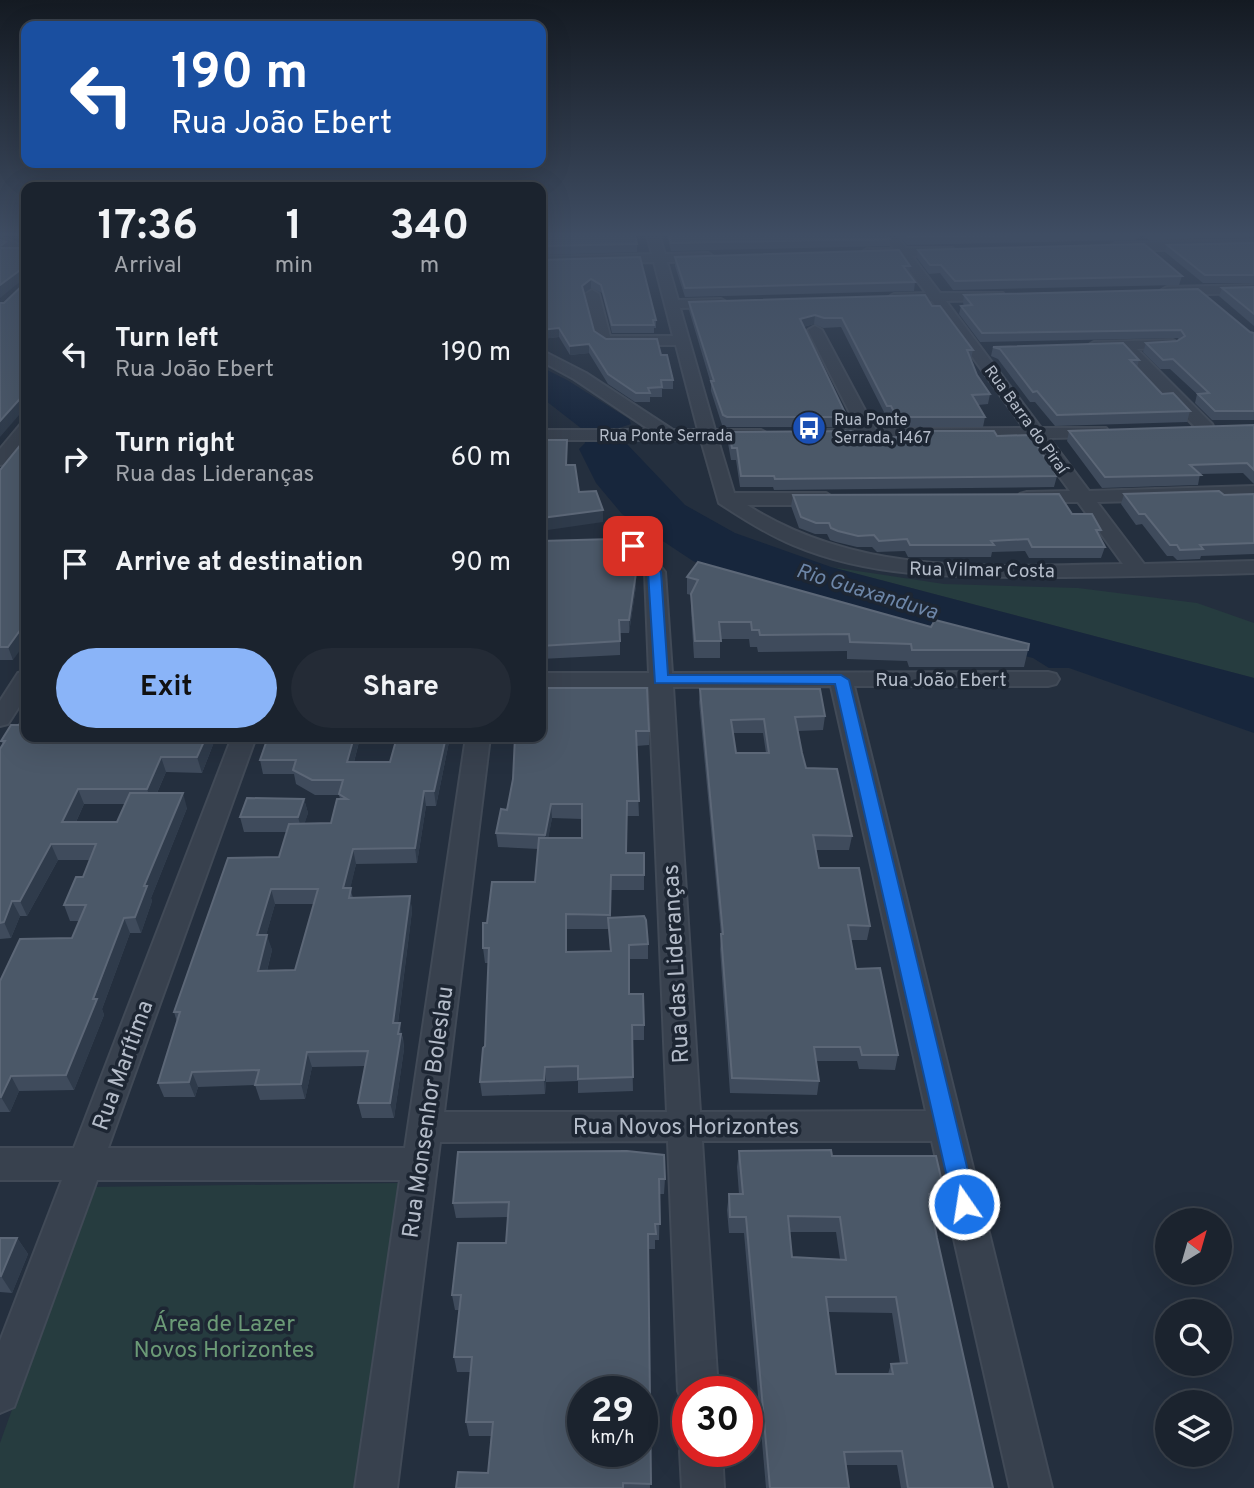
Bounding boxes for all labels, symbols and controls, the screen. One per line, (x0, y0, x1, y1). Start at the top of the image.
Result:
text: 190 m (171, 44, 308, 106)
icon: left (56, 49, 147, 140)
text: Rua João Ebert (171, 105, 392, 145)
text: 17:36 (98, 201, 198, 254)
text: 1 (285, 201, 302, 254)
text: 340 (390, 201, 469, 254)
text: Arrival (114, 252, 182, 281)
text: min (275, 252, 313, 281)
text: m (420, 252, 439, 281)
text: Turn left (115, 323, 219, 356)
icon: left (56, 335, 94, 373)
text: 190 m (441, 337, 511, 370)
text: Rua João Ebert (115, 356, 274, 385)
street label: Rua Barra do Piraí (979, 362, 1073, 480)
bus stop icon: Rua Ponte Serrada, 1467 (790, 409, 828, 447)
place label: Rua Ponte Serrada, 1467 (834, 411, 931, 449)
street label: Rua Ponte Serrada (599, 427, 733, 447)
text: Turn right (115, 428, 235, 461)
icon: right (56, 440, 94, 478)
text: 60 m (451, 442, 511, 475)
text: Rua das Lideranças (115, 461, 314, 490)
pin (603, 516, 663, 576)
icon: arrive (614, 527, 652, 565)
icon: arrive (56, 545, 94, 583)
text: Arrive at destination (115, 547, 363, 580)
text: 90 m (451, 547, 511, 580)
water label: Rio Guaxanduva (793, 558, 941, 627)
street label: Rua Vilmar Costa (909, 558, 1055, 584)
button: Exit (56, 648, 277, 728)
button: Share (291, 648, 511, 728)
street label: Rua João Ebert (875, 669, 1007, 693)
street label: Rua das Lideranças (658, 864, 697, 1064)
street label: Rua Monsenhor Boleslau (397, 984, 462, 1240)
street label: Rua Marítima (87, 997, 161, 1135)
street label: Rua Novos Horizontes (573, 1114, 799, 1143)
position arrow (927, 1167, 1001, 1241)
north arrow (1155, 1208, 1232, 1284)
map controls (1155, 1208, 1232, 1467)
button: search (1155, 1299, 1232, 1376)
park label: Área de Lazer Novos Horizontes (133, 1310, 315, 1366)
speed limit sign: 30 (672, 1376, 763, 1467)
text: 29 (591, 1390, 634, 1434)
button: layers (1155, 1390, 1232, 1467)
text: km/h (591, 1427, 634, 1450)

